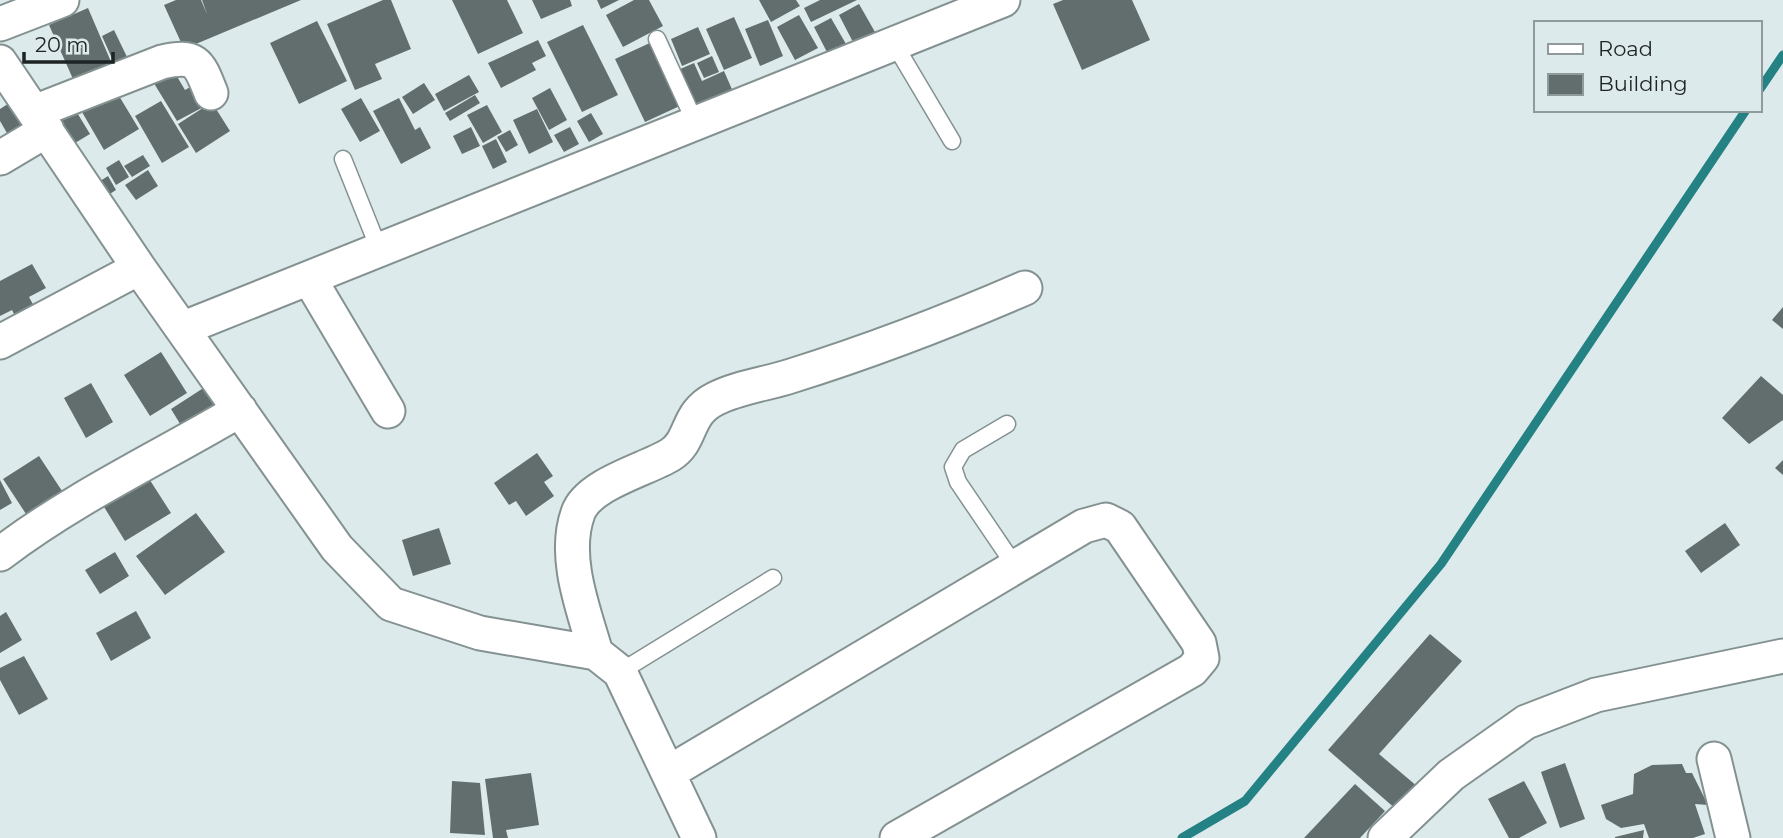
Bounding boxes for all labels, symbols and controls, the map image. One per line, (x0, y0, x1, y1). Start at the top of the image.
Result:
scale bar (24, 21, 114, 65)
legend (1534, 21, 1762, 112)
text: 20 m (35, 32, 89, 57)
text: Road (1598, 36, 1653, 61)
text: Building (1598, 71, 1688, 96)

